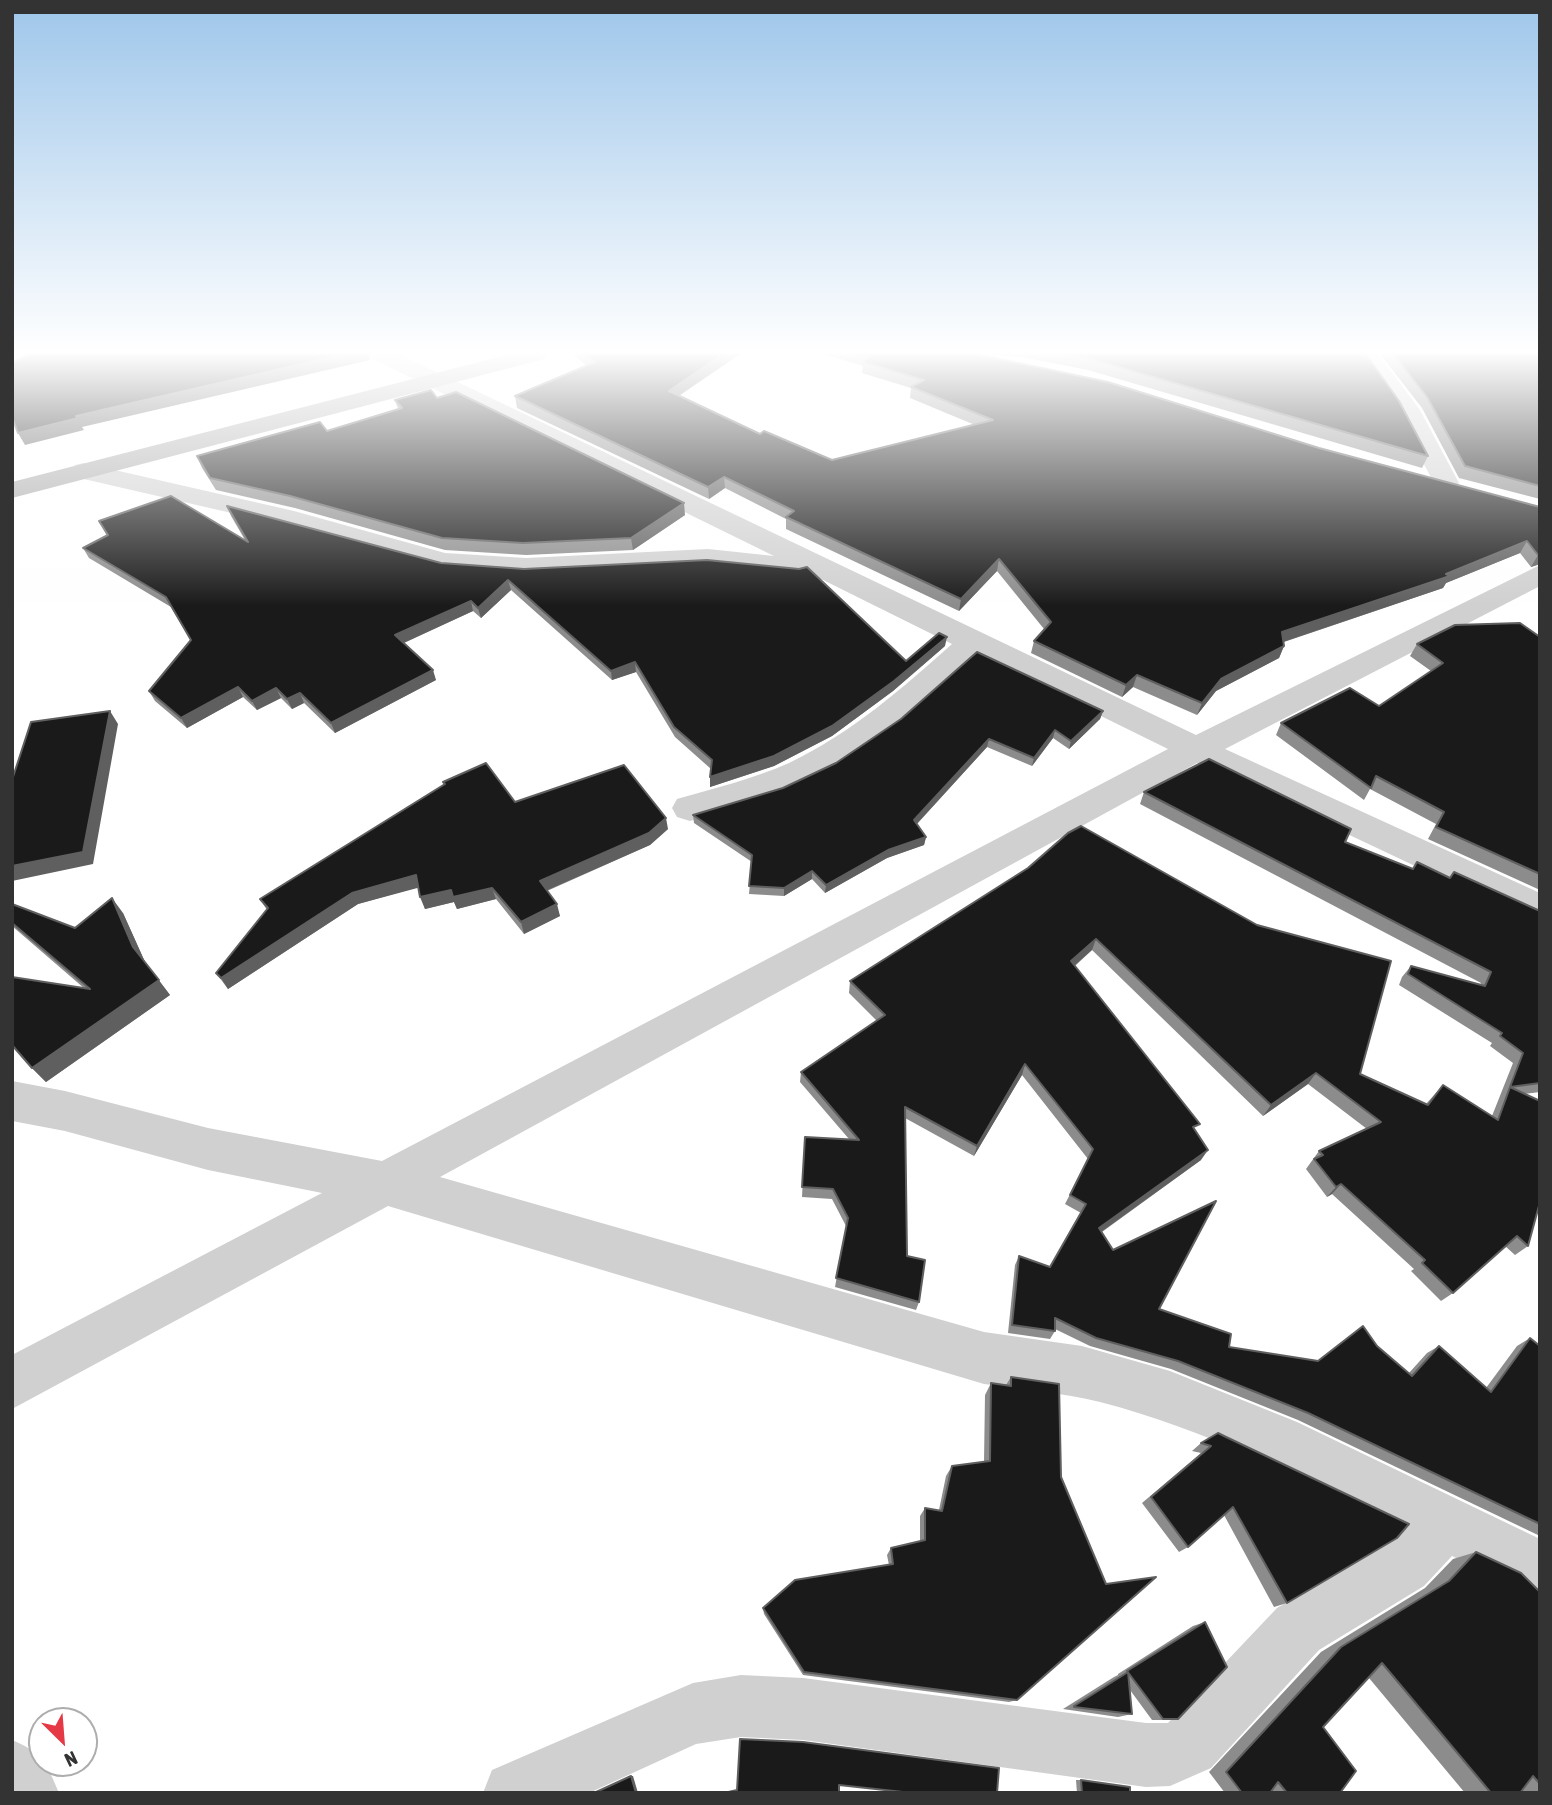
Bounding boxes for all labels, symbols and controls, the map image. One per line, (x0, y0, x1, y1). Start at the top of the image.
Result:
north arrow (28, 1707, 98, 1777)
text: N (61, 1747, 81, 1772)

